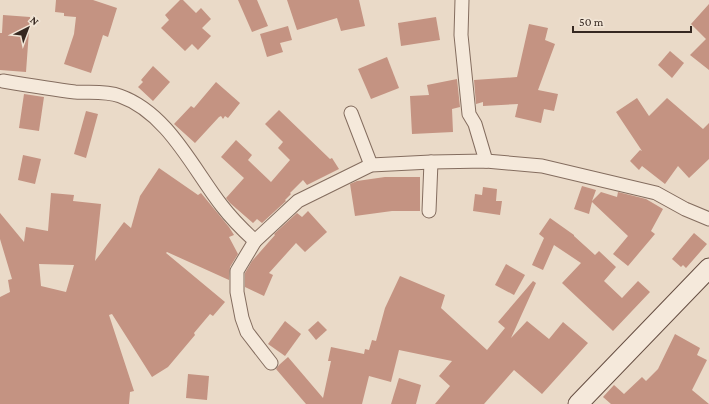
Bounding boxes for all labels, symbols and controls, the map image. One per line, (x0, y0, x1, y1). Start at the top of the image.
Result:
north arrow (8, 8, 48, 48)
scale bar (573, 8, 691, 34)
text: N (28, 14, 42, 28)
text: 50 m (579, 15, 604, 29)

